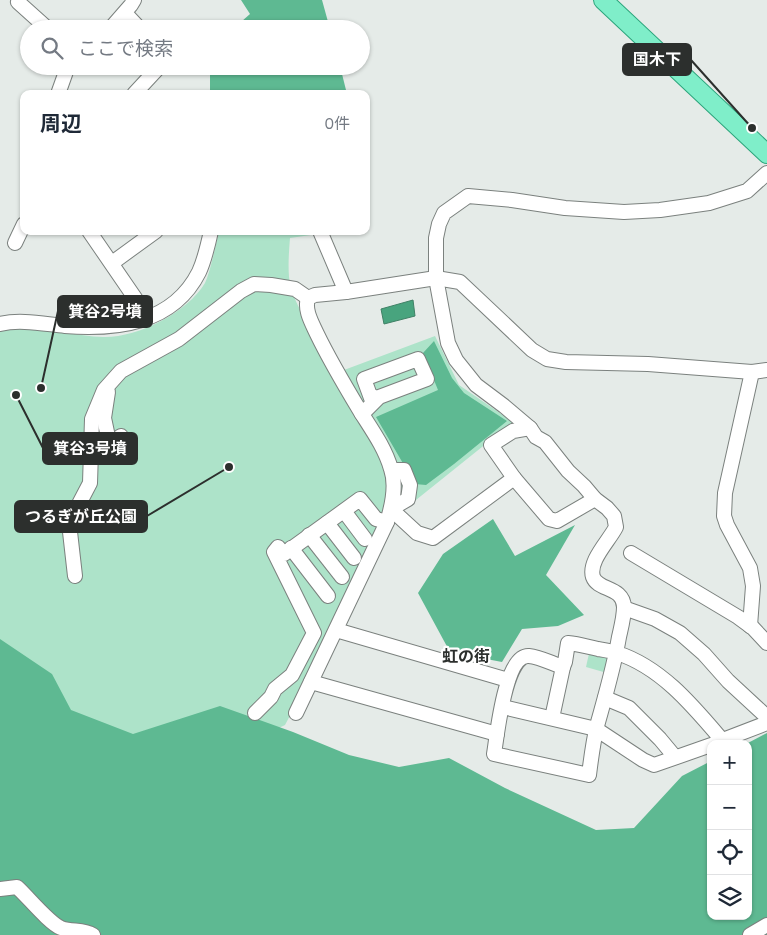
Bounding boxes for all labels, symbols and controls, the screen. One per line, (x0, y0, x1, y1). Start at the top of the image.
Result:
search box (20, 20, 370, 75)
icon: search (38, 34, 66, 62)
text: ここで検索 (78, 36, 173, 62)
callout: 国木下 (623, 44, 691, 75)
text: 国木下 (633, 49, 681, 71)
text: 周辺 (40, 110, 82, 138)
text: 0件 (324, 113, 350, 135)
callout: 箕谷2号墳 (58, 296, 152, 327)
text: 箕谷2号墳 (68, 301, 142, 323)
callout: 箕谷3号墳 (43, 433, 137, 464)
text: 箕谷3号墳 (53, 438, 127, 460)
callout: つるぎが丘公園 (15, 501, 147, 532)
text: つるぎが丘公園 (25, 506, 137, 528)
district label: 虹の街 (442, 646, 490, 668)
map controls (707, 740, 752, 920)
button: + (707, 740, 752, 785)
button: − (707, 785, 752, 830)
button: locate (707, 830, 752, 875)
button: layers (707, 875, 752, 920)

